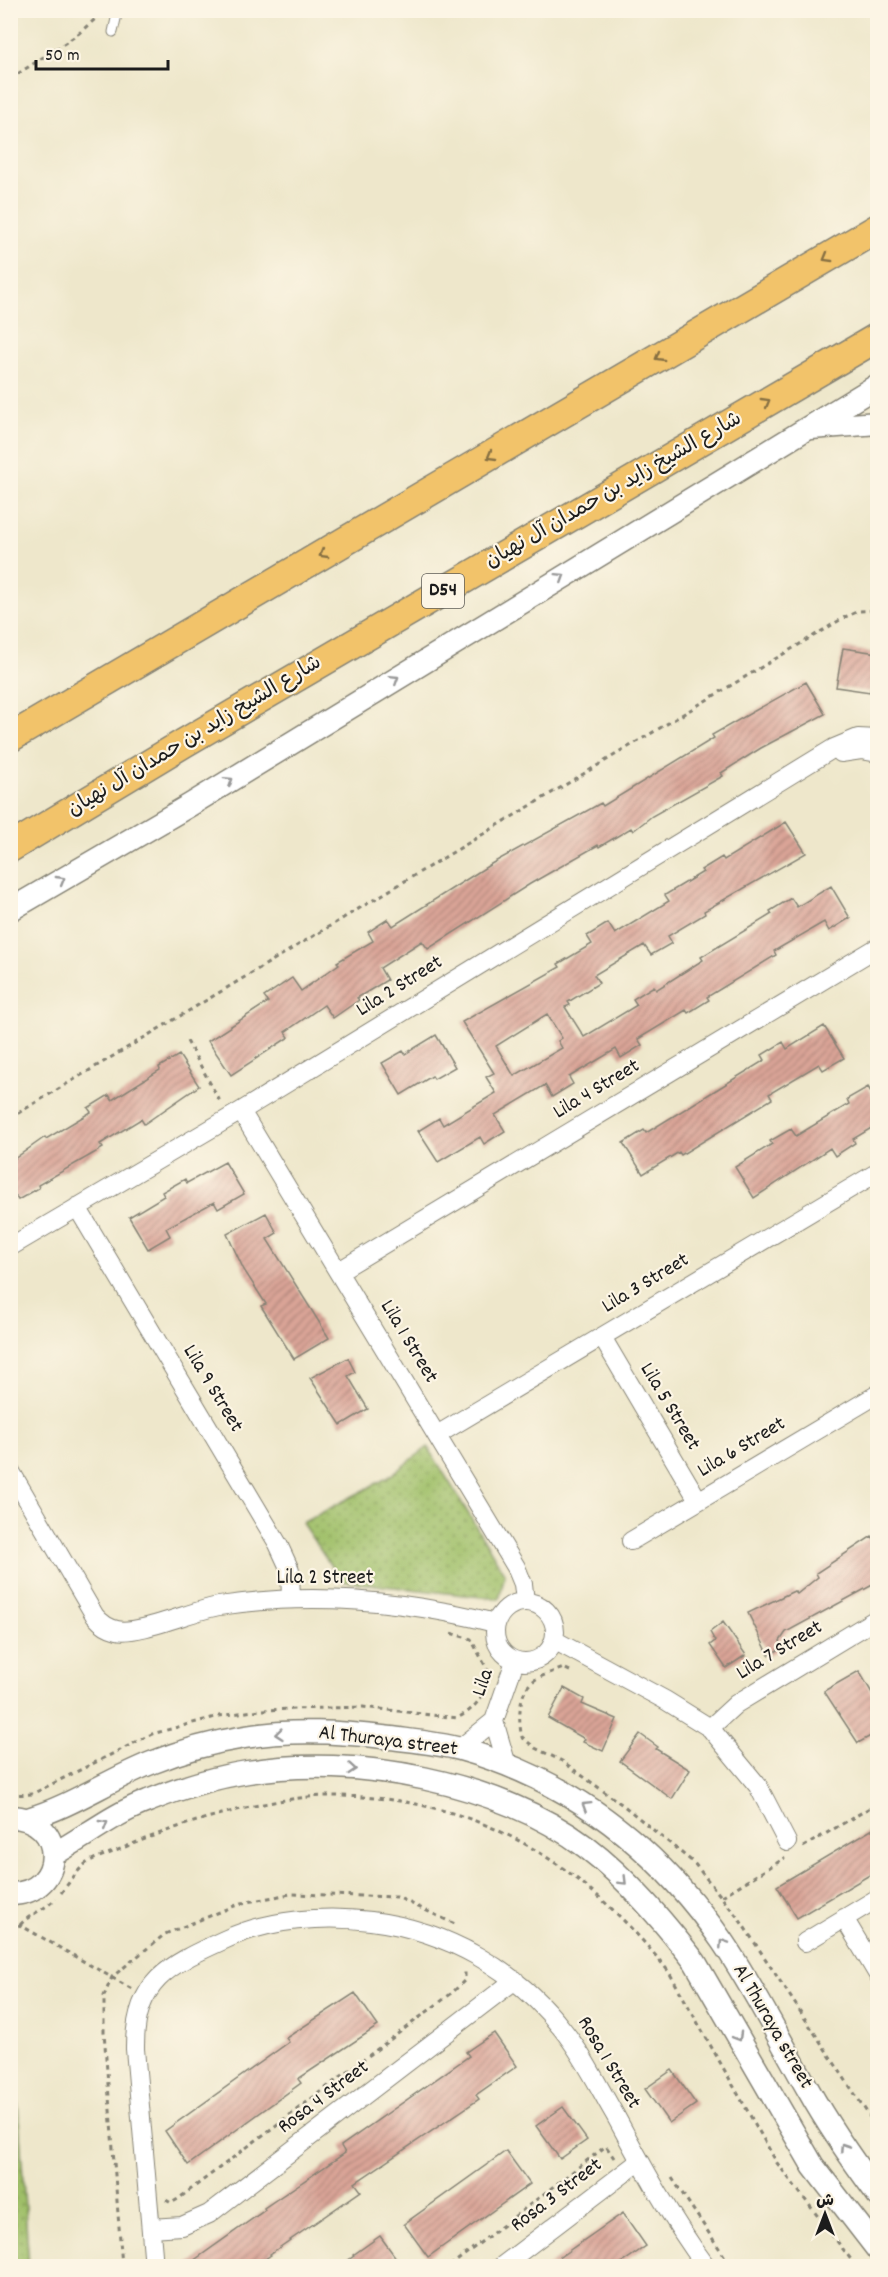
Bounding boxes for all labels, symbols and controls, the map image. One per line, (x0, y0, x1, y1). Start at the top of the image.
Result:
scale bar (36, 33, 168, 71)
text: 50 m (45, 44, 80, 69)
one-way arrow (823, 251, 833, 262)
one-way arrow (655, 349, 665, 361)
one-way arrow (760, 397, 770, 409)
street label: شارع الشيخ زايد بن حمدان آل نهيان (480, 405, 748, 577)
one-way arrow (487, 448, 497, 460)
one-way arrow (319, 547, 329, 559)
one-way arrow (555, 573, 565, 585)
road number: D54 (422, 574, 464, 608)
street label: شارع الشيخ زايد بن حمدان آل نهيان (62, 649, 328, 825)
one-way arrow (389, 675, 399, 687)
one-way arrow (223, 777, 233, 789)
one-way arrow (55, 876, 65, 888)
street label: Lila 2 Street (351, 948, 449, 1025)
street label: Lila 4 Street (548, 1052, 646, 1128)
street label: Lila 3 Street (597, 1246, 696, 1322)
street label: Lila 1 Street (371, 1295, 445, 1390)
street label: Lila 9 Street (174, 1339, 250, 1439)
street label: Lila 5 Street (631, 1357, 707, 1457)
street label: Lila 6 Street (692, 1410, 792, 1486)
street label: Lila 2 Street (276, 1564, 374, 1594)
street label: Lila 7 Street (731, 1613, 829, 1689)
street label: Lila (465, 1664, 503, 1701)
street label: Al Thuraya street (317, 1719, 459, 1765)
one-way arrow (275, 1727, 284, 1740)
one-way arrow (347, 1762, 356, 1775)
one-way arrow (582, 1802, 593, 1813)
one-way arrow (98, 1820, 108, 1831)
one-way arrow (616, 1873, 627, 1884)
one-way arrow (719, 1939, 730, 1950)
street label: Al Thuraya street (724, 1959, 820, 2095)
street label: Rosa 1 Street (568, 2011, 648, 2115)
one-way arrow (731, 2031, 743, 2041)
street label: Rosa 4 Street (272, 2053, 376, 2142)
one-way arrow (840, 2143, 851, 2154)
street label: Rosa 3 Street (505, 2151, 609, 2241)
north arrow (795, 2184, 855, 2244)
text: ش (816, 2190, 834, 2213)

